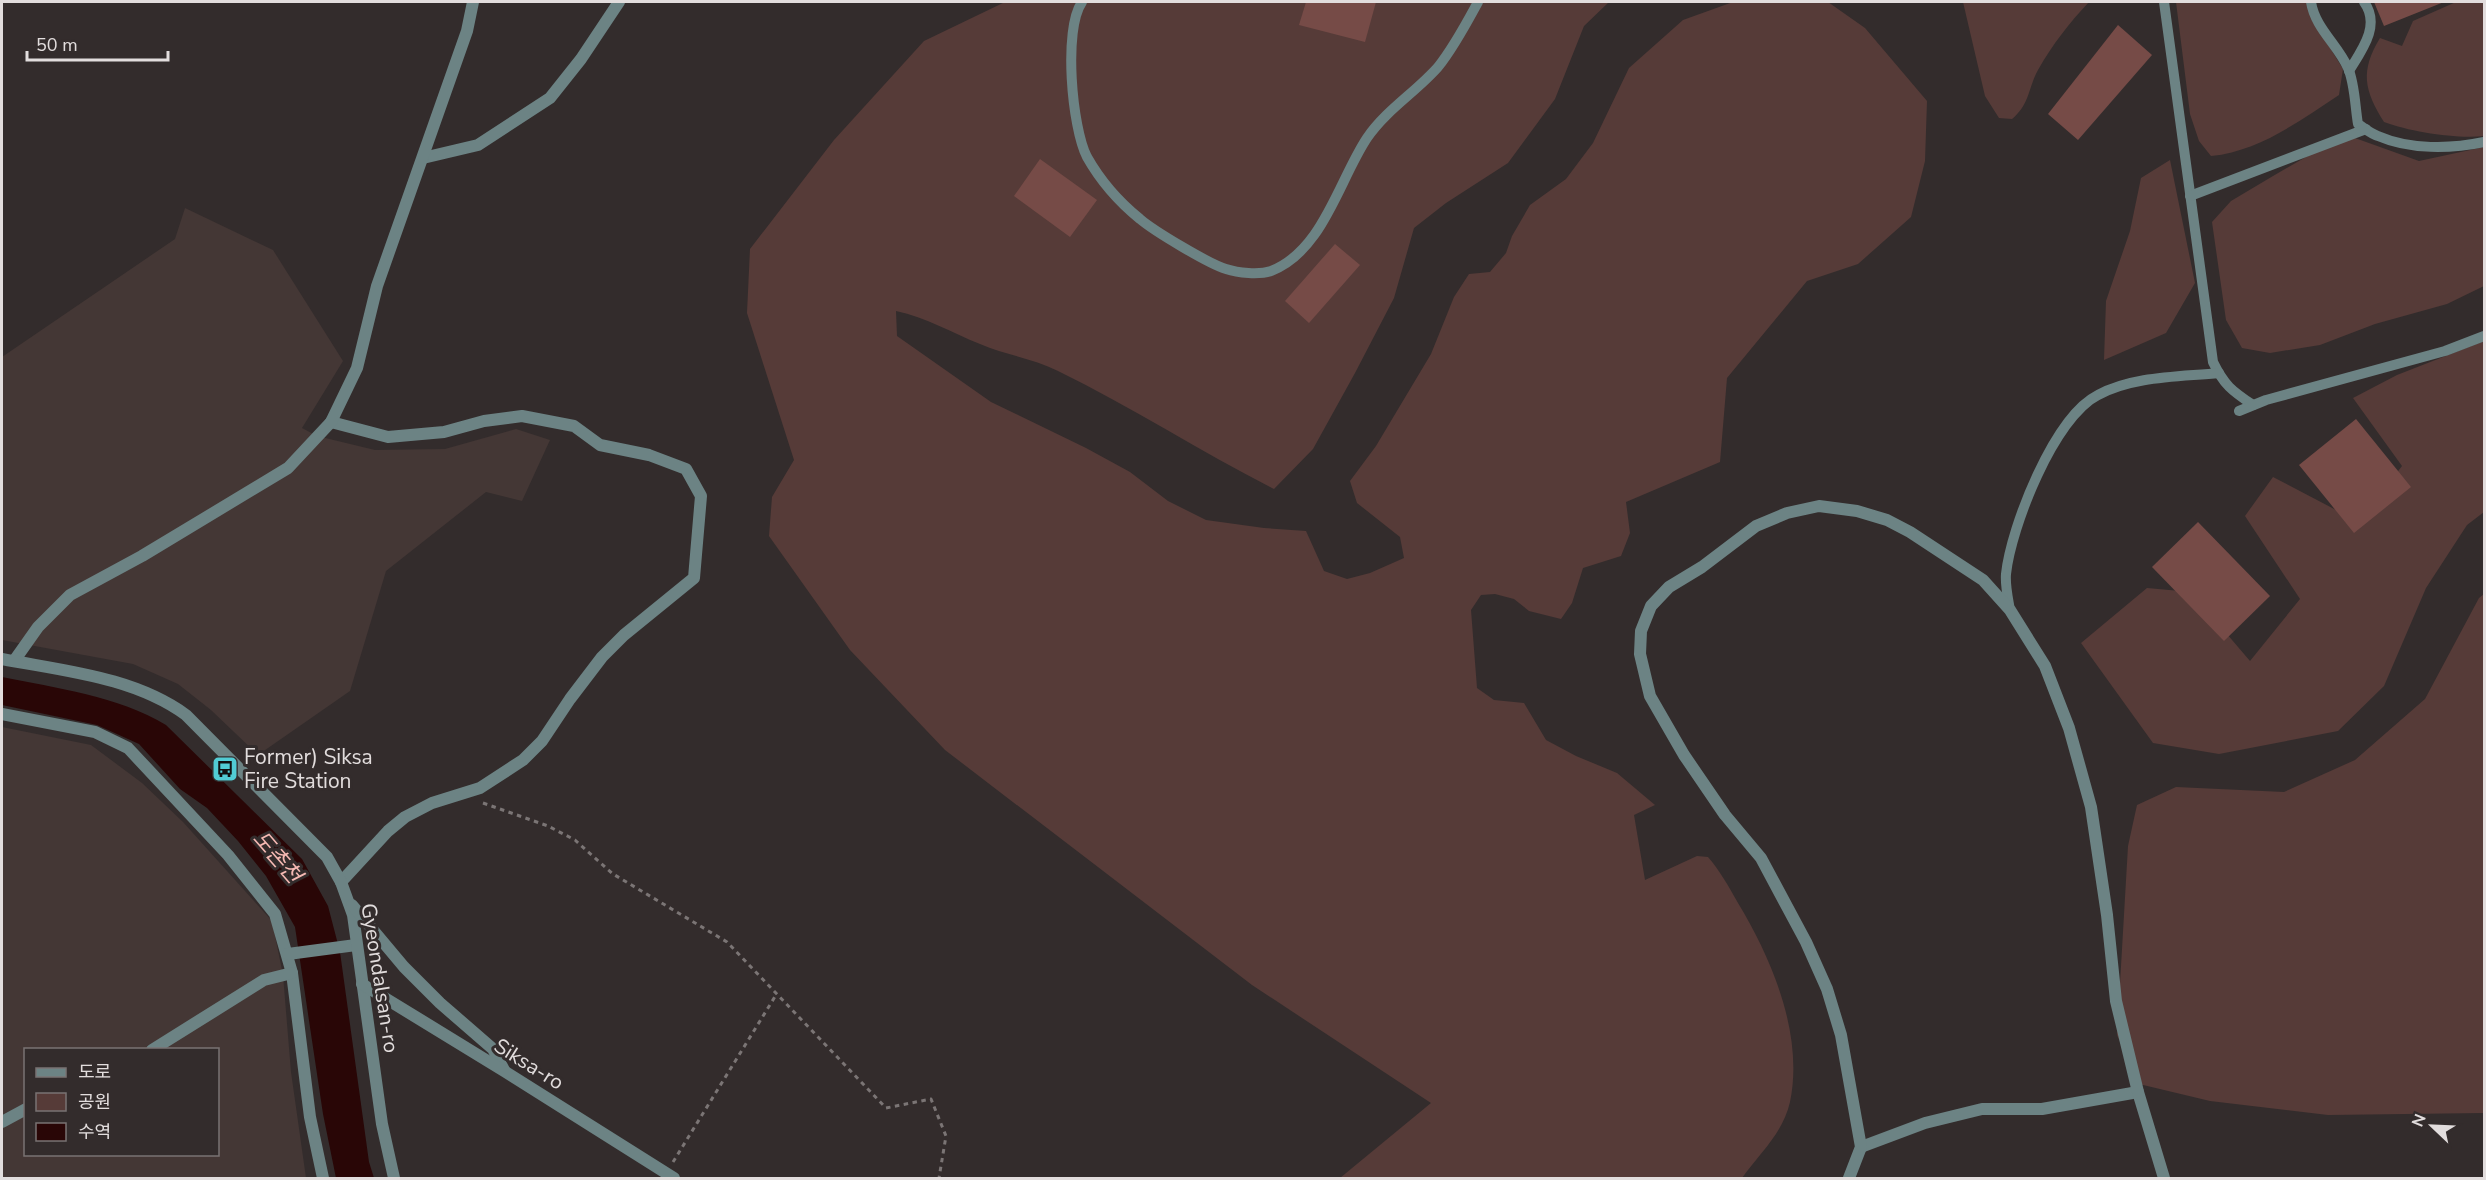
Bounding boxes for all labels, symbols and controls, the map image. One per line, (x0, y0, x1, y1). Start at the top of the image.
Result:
scale bar (27, 24, 168, 62)
text: 50 m (36, 33, 78, 57)
place label: Former) Siksa Fire Station (244, 743, 373, 795)
bus stop icon: Former) Siksa Fire Station (210, 754, 240, 784)
water label: 도촌천 (246, 824, 310, 892)
street label: Gyeondalsan-ro (354, 901, 406, 1055)
street label: Siksa-ro (489, 1032, 569, 1096)
legend (24, 1048, 219, 1156)
text: 도로 (78, 1060, 111, 1084)
text: 공원 (78, 1090, 111, 1114)
north arrow (2402, 1096, 2462, 1156)
text: N (2407, 1111, 2432, 1130)
text: 수역 (78, 1120, 111, 1144)

